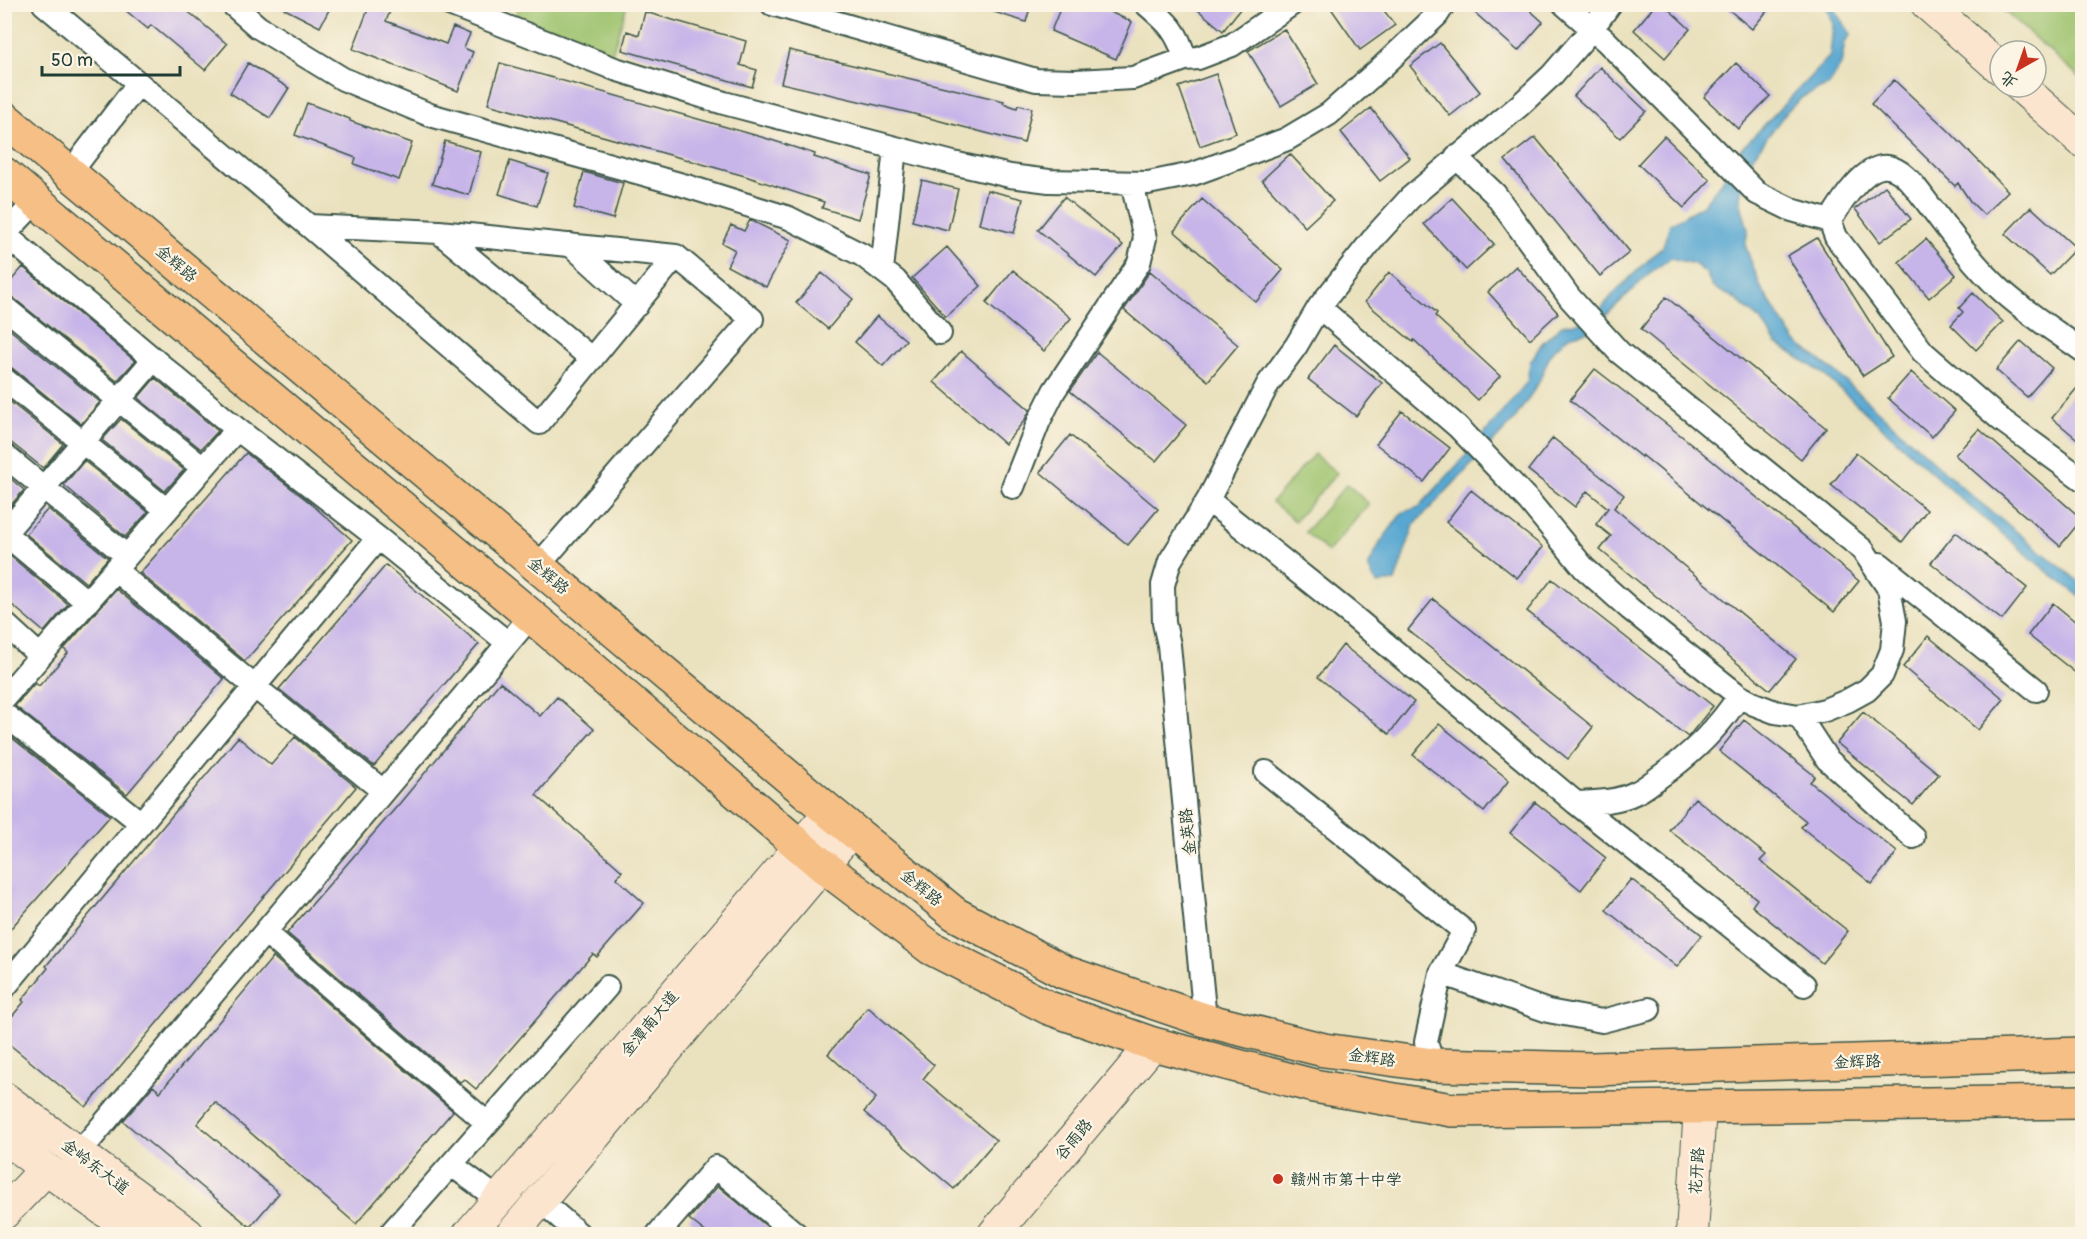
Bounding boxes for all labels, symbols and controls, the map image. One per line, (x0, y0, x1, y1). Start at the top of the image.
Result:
scale bar (42, 39, 180, 77)
north arrow (1988, 39, 2048, 99)
text: 50 m (51, 49, 93, 72)
text: 北 (1996, 67, 2022, 93)
street label: 金辉路 (152, 241, 201, 287)
street label: 金辉路 (524, 553, 573, 599)
street label: 金英路 (1176, 807, 1200, 857)
street label: 金辉路 (896, 865, 946, 911)
street label: 金潭南大道 (616, 987, 683, 1061)
street label: 金辉路 (1347, 1045, 1397, 1071)
street label: 金辉路 (1833, 1051, 1881, 1073)
street label: 谷雨路 (1051, 1115, 1097, 1164)
street label: 金岭东大道 (57, 1135, 133, 1199)
street label: 花开路 (1685, 1146, 1709, 1196)
place label: 赣州市第十中学 (1290, 1170, 1402, 1190)
marker: 赣州市第十中学 (1271, 1172, 1285, 1186)

